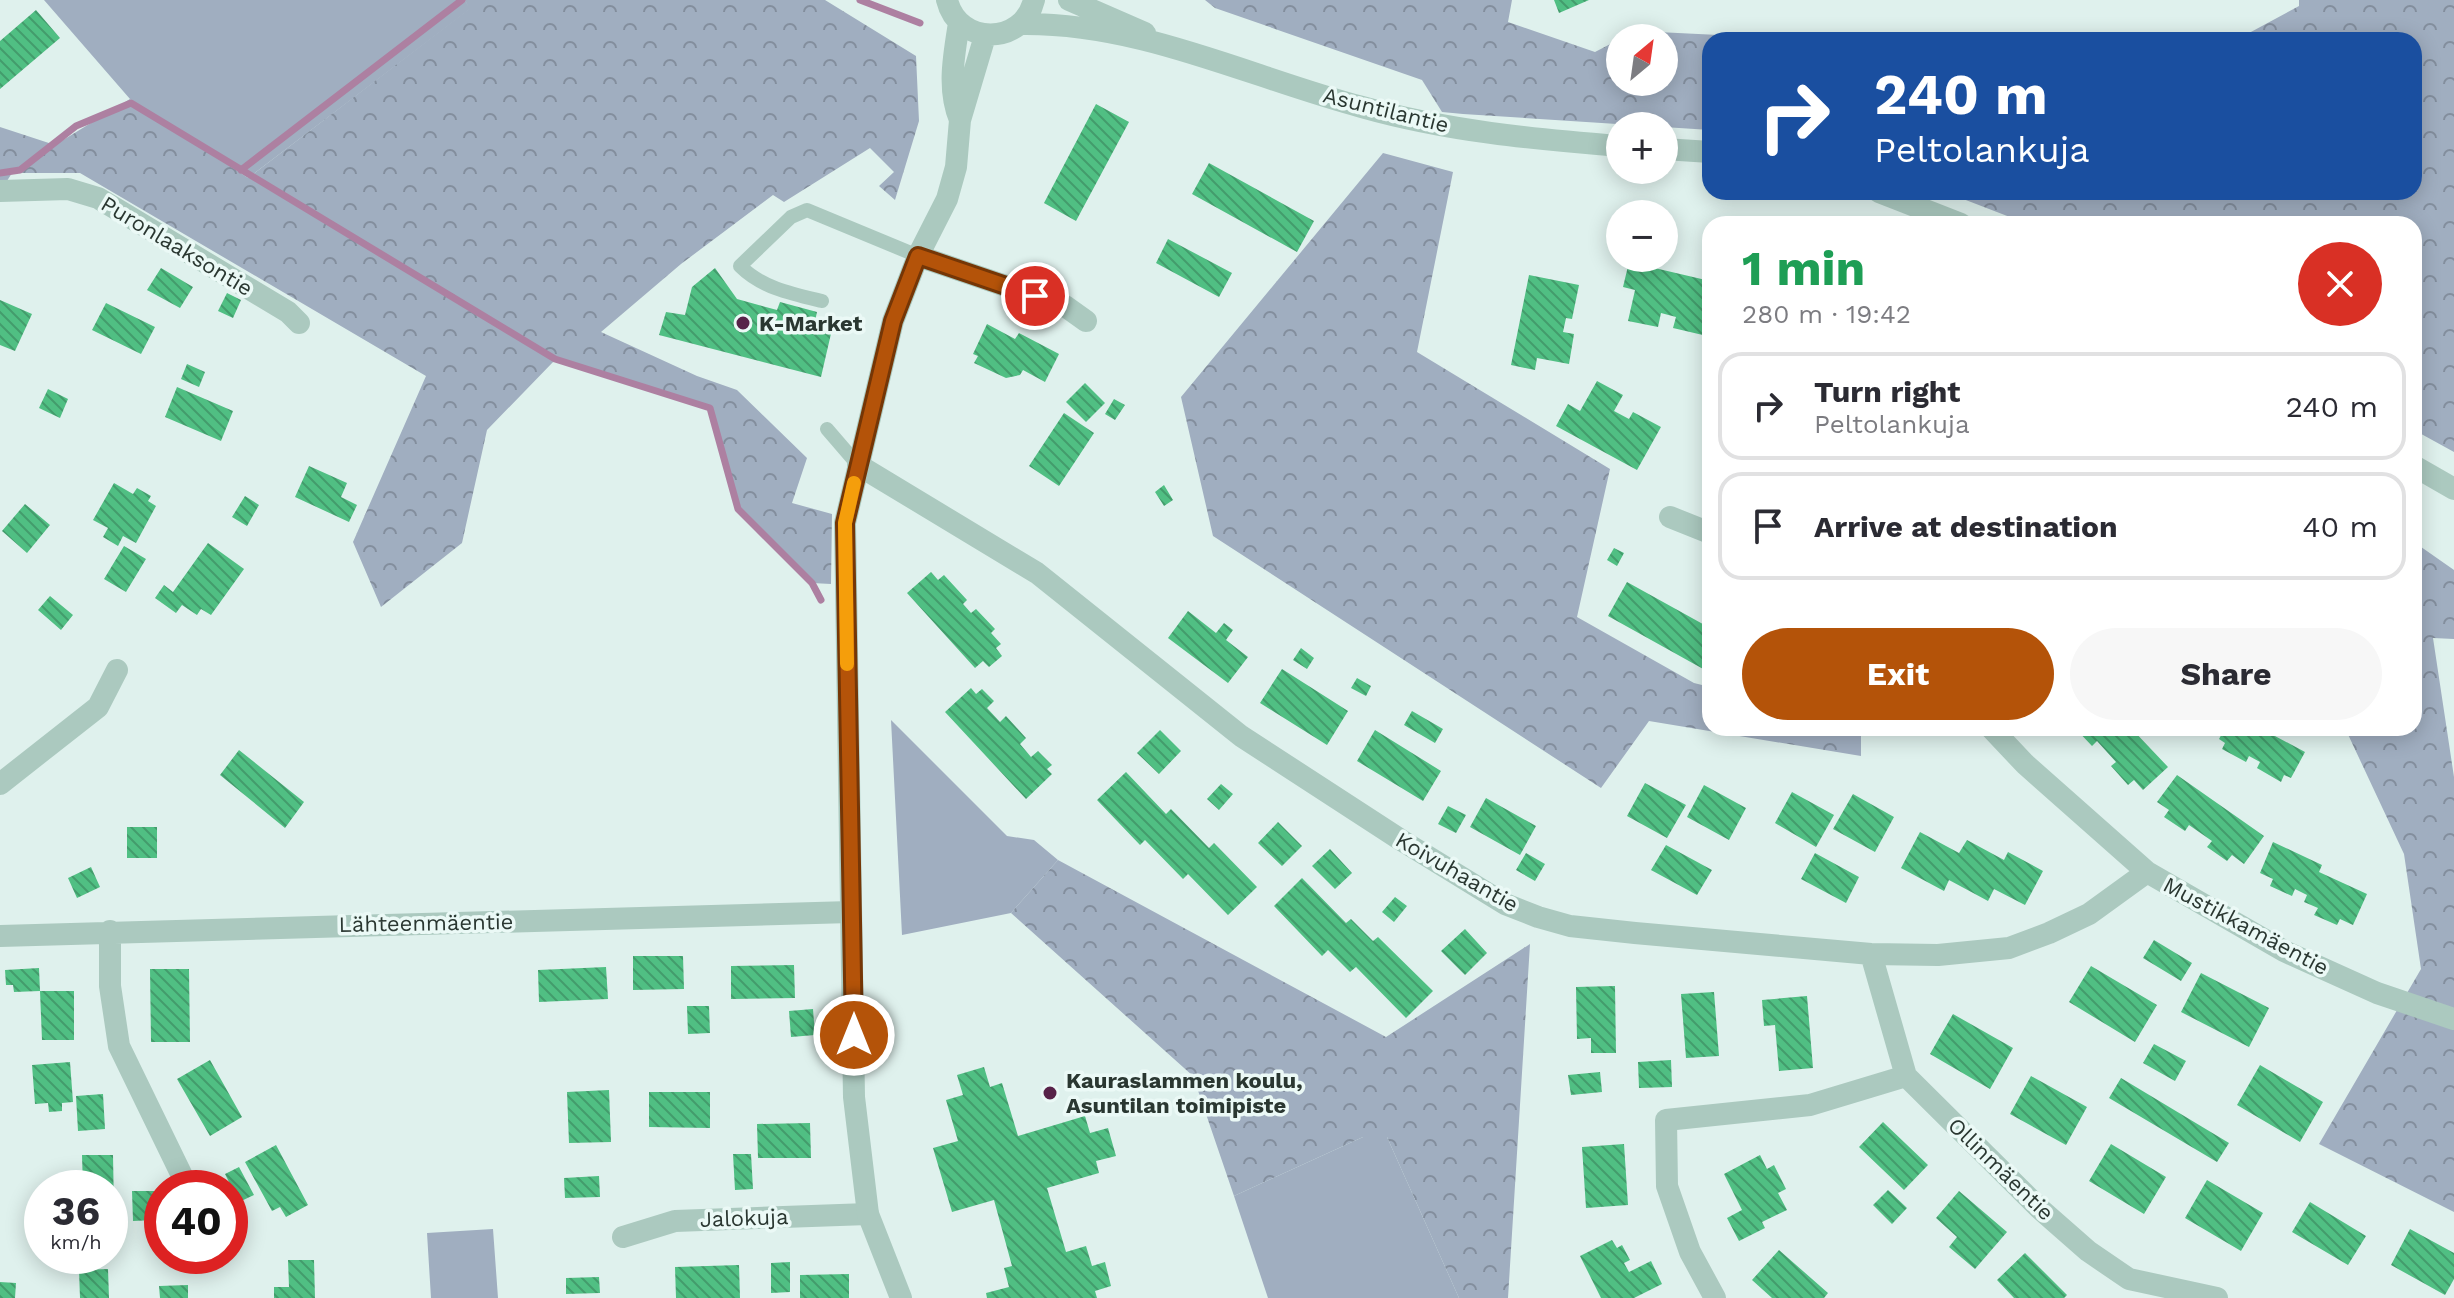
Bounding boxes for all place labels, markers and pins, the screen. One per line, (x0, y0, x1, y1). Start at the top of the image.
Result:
pin (1001, 262, 1069, 330)
place label: K-Market (759, 311, 863, 336)
marker: K-Market (734, 314, 752, 332)
place label: Kauraslammen koulu, Asuntilan toimipiste (1066, 1068, 1303, 1118)
marker: Kauraslammen koulu, Asuntilan toimipiste (1041, 1084, 1059, 1102)

